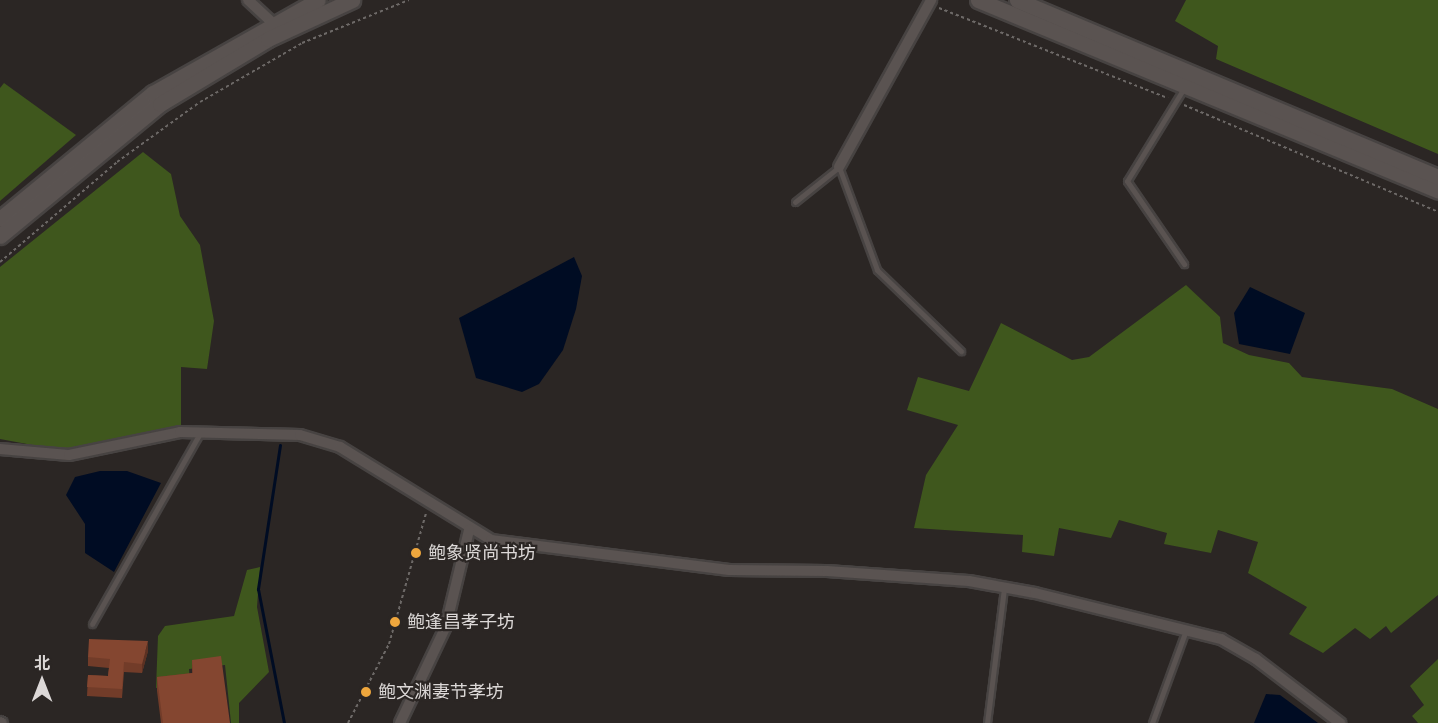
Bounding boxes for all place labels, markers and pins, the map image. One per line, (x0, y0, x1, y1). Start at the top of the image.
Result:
place label: 鲍象贤尚书坊 (428, 542, 536, 564)
marker: 鲍象贤尚书坊 (409, 546, 423, 560)
place label: 鲍逢昌孝子坊 (407, 611, 515, 633)
marker: 鲍逢昌孝子坊 (388, 615, 402, 629)
place label: 鲍文渊妻节孝坊 (378, 681, 504, 703)
marker: 鲍文渊妻节孝坊 (359, 685, 373, 699)

